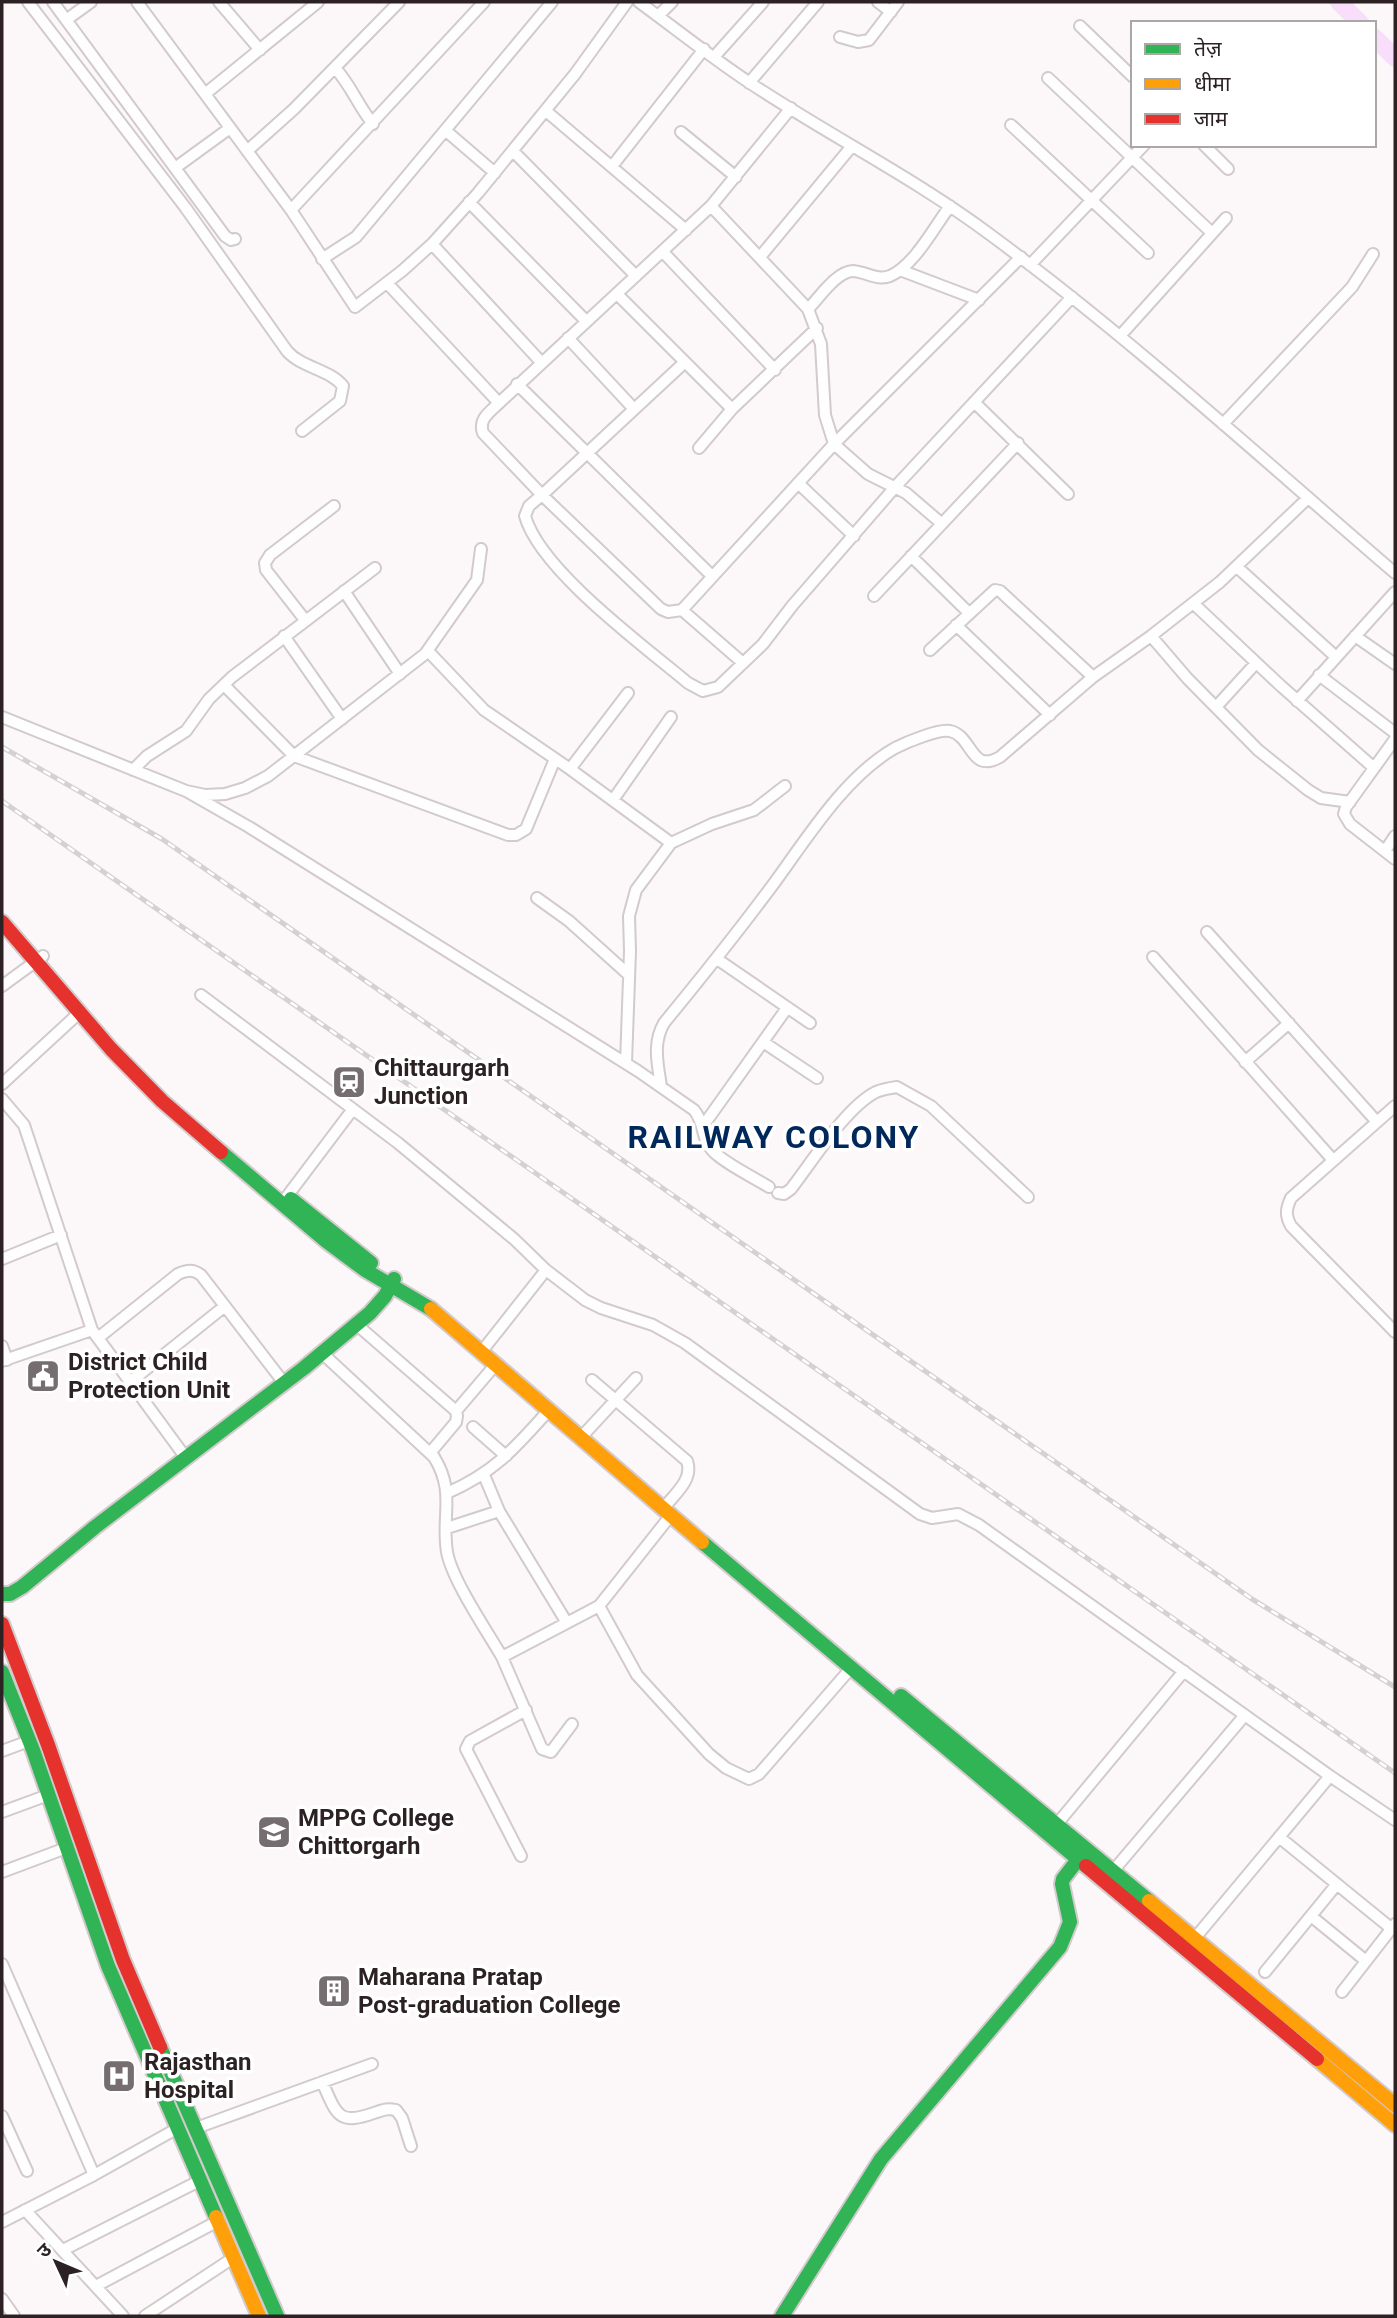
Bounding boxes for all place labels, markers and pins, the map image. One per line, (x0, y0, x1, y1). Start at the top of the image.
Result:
place label: Chittaurgarh Junction (374, 1054, 509, 1110)
station icon: Chittaurgarh Junction (330, 1063, 368, 1101)
place label: District Child Protection Unit (68, 1348, 230, 1404)
public building icon: District Child Protection Unit (24, 1357, 62, 1395)
place label: MPPG College Chittorgarh (298, 1804, 454, 1860)
school or university icon: MPPG College Chittorgarh (255, 1813, 293, 1851)
place label: Maharana Pratap Post-graduation College (358, 1963, 621, 2019)
building icon: Maharana Pratap Post-graduation College (315, 1972, 353, 2010)
place label: Rajasthan Hospital (144, 2048, 252, 2104)
hospital icon: Rajasthan Hospital (100, 2057, 138, 2095)

